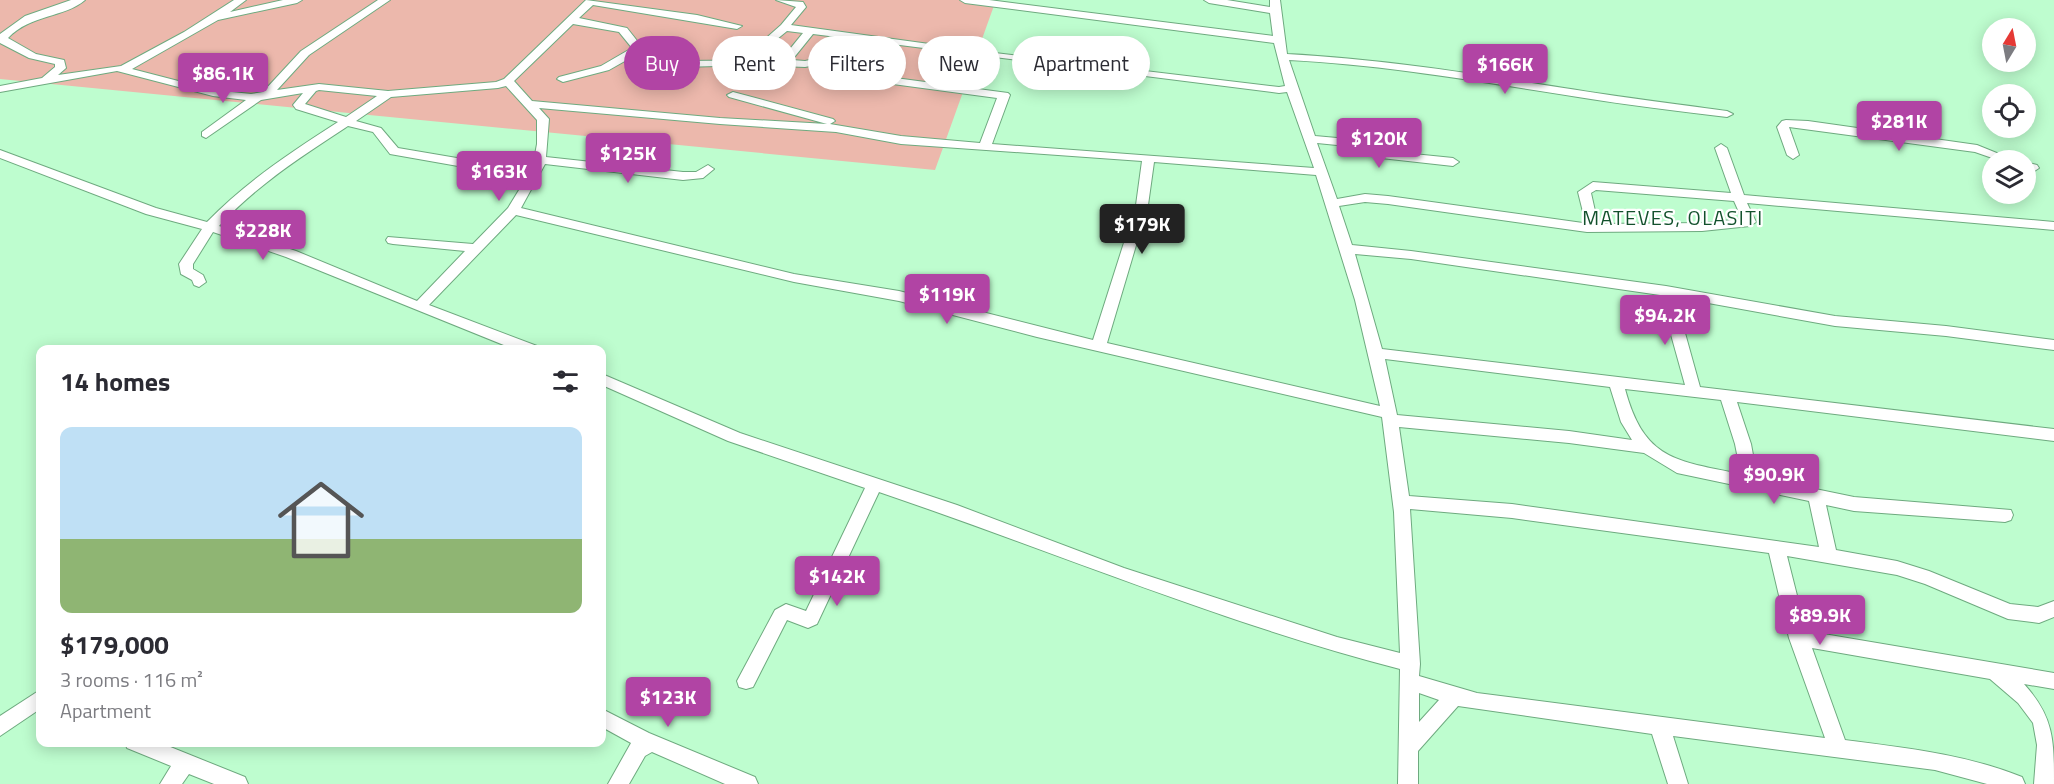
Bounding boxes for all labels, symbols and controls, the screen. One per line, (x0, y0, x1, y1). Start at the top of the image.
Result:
north arrow (1982, 18, 2036, 72)
map controls (1982, 18, 2036, 204)
chip: Buy (624, 36, 700, 90)
chip: Rent (712, 36, 796, 90)
chip: Filters (808, 36, 906, 90)
chip: New (918, 36, 1000, 90)
chip: Apartment (1012, 36, 1150, 90)
pin: $166K (1463, 44, 1547, 95)
text: $166K (1477, 48, 1533, 79)
pin: $86.1K (174, 53, 272, 104)
text: $86.1K (192, 57, 254, 88)
button: locate (1982, 84, 2036, 138)
pin: $281K (1857, 101, 1941, 152)
text: $281K (1871, 105, 1927, 136)
pin: $120K (1337, 118, 1421, 169)
text: $120K (1351, 122, 1407, 153)
pin: $125K (586, 133, 670, 184)
text: $125K (600, 137, 656, 168)
button: layers (1982, 150, 2036, 204)
pin: $163K (457, 151, 541, 202)
text: $163K (471, 155, 527, 186)
district label: MATEVES, OLASITI (1582, 202, 1764, 233)
pin: $179K (1100, 204, 1184, 255)
text: $179K (1114, 208, 1170, 239)
pin: $228K (221, 210, 305, 261)
text: $228K (235, 214, 291, 245)
pin: $119K (905, 274, 989, 325)
text: $119K (919, 278, 975, 309)
pin: $94.2K (1616, 295, 1714, 346)
text: $94.2K (1634, 299, 1696, 330)
text: 14 homes (60, 362, 170, 401)
icon: filters (549, 365, 582, 398)
pin: $90.9K (1725, 454, 1823, 505)
text: $90.9K (1743, 458, 1805, 489)
icon: home (267, 466, 375, 574)
pin: $142K (795, 556, 879, 607)
text: $142K (809, 560, 865, 591)
pin: $89.9K (1771, 595, 1869, 646)
text: $89.9K (1789, 599, 1851, 630)
text: $179,000 (60, 625, 169, 664)
text: 3 rooms · 116 m² (60, 664, 203, 695)
pin: $123K (626, 677, 710, 728)
text: $123K (640, 681, 696, 712)
text: Apartment (60, 695, 151, 726)

